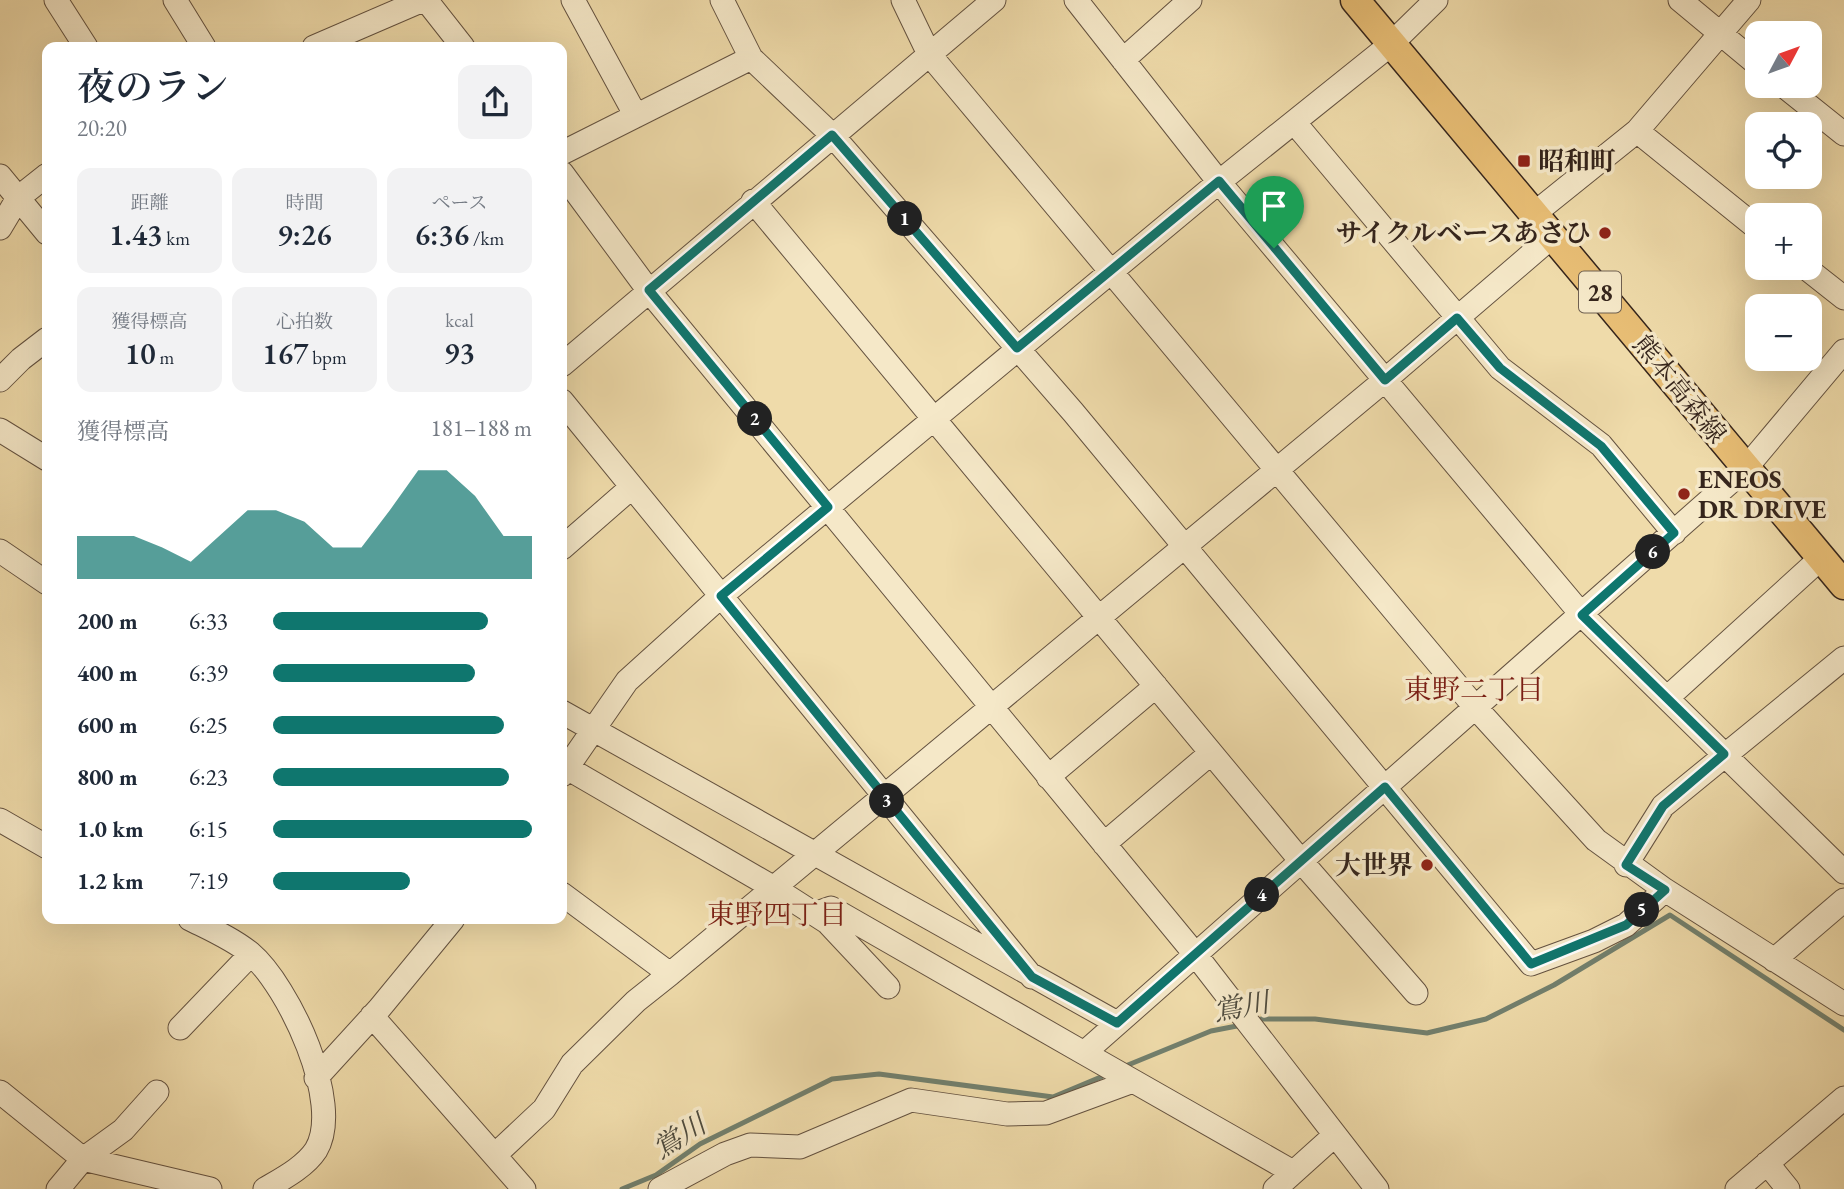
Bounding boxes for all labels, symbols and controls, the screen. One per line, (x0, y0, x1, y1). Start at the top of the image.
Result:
north arrow (1745, 21, 1822, 98)
map controls (1745, 21, 1822, 371)
text: 夜のラン (77, 62, 229, 111)
button: share (458, 65, 532, 139)
button: locate (1745, 112, 1822, 189)
text: 20:20 (77, 113, 127, 143)
place label: 昭和町 (1538, 144, 1616, 178)
marker: 昭和町 (1516, 153, 1532, 169)
pin (1244, 176, 1304, 248)
icon: arrive (1255, 187, 1293, 225)
text: 距離 (130, 190, 169, 215)
text: 時間 (285, 190, 324, 215)
text: ペース (431, 190, 488, 215)
pin: 1 (888, 202, 922, 236)
button: + (1745, 203, 1822, 280)
text: 1 (899, 206, 910, 231)
text: 1.43 (109, 215, 162, 254)
text: 9:26 (277, 215, 332, 254)
text: 6:36 (415, 215, 469, 254)
place label: サイクルベースあさひ (1335, 216, 1591, 250)
marker: サイクルベースあさひ (1597, 225, 1613, 241)
text: km (162, 226, 190, 251)
text: /km (469, 226, 504, 251)
road number: 28 (1579, 272, 1621, 312)
button: − (1745, 294, 1822, 371)
text: kcal (445, 308, 474, 333)
text: 獲得標高 (111, 309, 188, 334)
text: 心拍数 (276, 309, 333, 334)
street label: 熊本高森線 (1626, 328, 1734, 450)
text: 93 (444, 333, 475, 372)
text: 10 (125, 334, 156, 373)
text: 167 (262, 334, 308, 373)
text: m (156, 345, 174, 370)
text: bpm (308, 345, 347, 370)
pin: 2 (738, 402, 772, 436)
text: 2 (749, 406, 760, 431)
text: 181–188 m (431, 413, 532, 443)
text: 獲得標高 (77, 416, 169, 446)
place label: ENEOS DR DRIVE (1698, 462, 1826, 526)
marker: ENEOS DR DRIVE (1676, 486, 1692, 502)
pin: 6 (1636, 534, 1670, 570)
text: 6 (1647, 539, 1658, 564)
text: 200 m (77, 606, 138, 636)
text: 6:33 (189, 606, 228, 636)
text: 400 m (77, 658, 138, 688)
text: 6:39 (189, 658, 228, 688)
district label: 東野二丁目 (1404, 671, 1544, 707)
text: 600 m (77, 710, 138, 740)
text: 6:25 (189, 710, 228, 740)
text: 800 m (77, 762, 138, 792)
text: 6:23 (189, 762, 228, 792)
pin: 3 (870, 784, 904, 818)
text: 3 (881, 788, 892, 813)
text: 1.0 km (77, 814, 144, 844)
text: 6:15 (189, 814, 228, 844)
place label: 大世界 (1335, 848, 1413, 882)
marker: 大世界 (1419, 857, 1435, 873)
text: 1.2 km (77, 866, 144, 896)
text: 7:19 (189, 866, 228, 896)
pin: 4 (1244, 878, 1280, 912)
text: 4 (1256, 882, 1267, 907)
pin: 5 (1624, 892, 1660, 928)
district label: 東野四丁目 (707, 896, 847, 932)
text: 5 (1636, 897, 1647, 922)
water label: 鴬川 (1210, 983, 1275, 1029)
water label: 鴬川 (646, 1104, 715, 1166)

